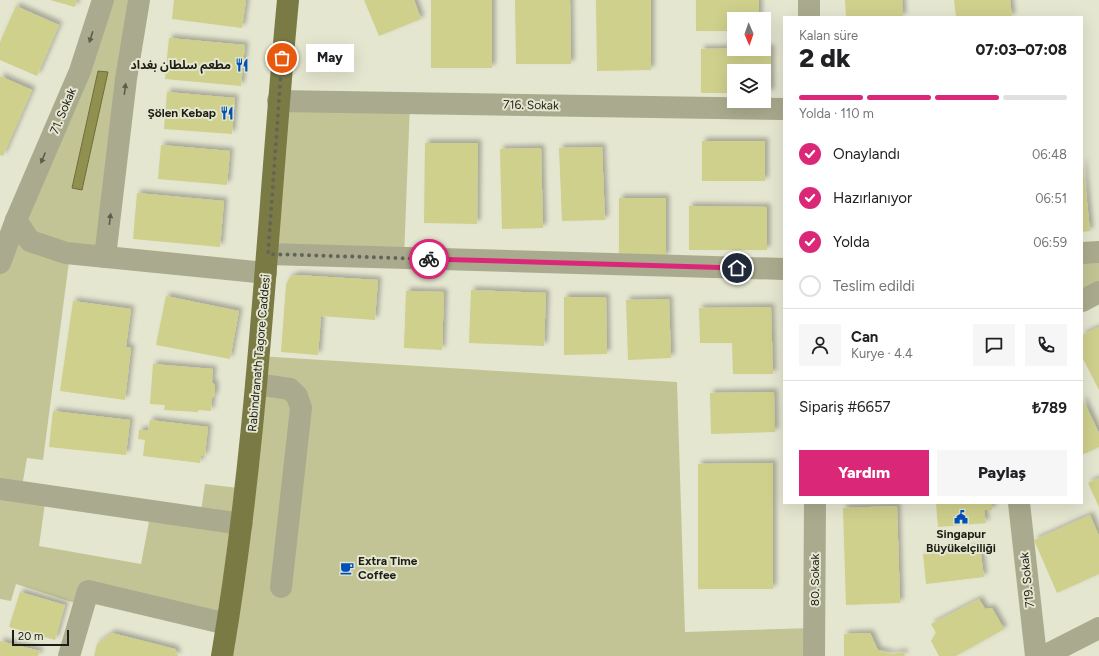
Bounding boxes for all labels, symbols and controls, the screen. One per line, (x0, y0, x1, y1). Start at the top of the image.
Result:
north arrow (727, 12, 771, 56)
map controls (727, 12, 771, 108)
text: Kalan süre (799, 28, 858, 43)
one-way arrow (88, 31, 94, 43)
pin (265, 41, 299, 75)
text: 07:03–07:08 (975, 41, 1067, 59)
text: 2 dk (799, 42, 851, 74)
callout: May (306, 44, 354, 72)
icon: bag (271, 47, 293, 69)
text: May (317, 50, 343, 65)
restaurant icon: مطعم سلطان بغداد (234, 57, 250, 73)
place label: مطعم سلطان بغداد (130, 58, 231, 74)
button: layers (727, 64, 771, 108)
one-way arrow (122, 83, 128, 95)
street label: 71. Sokak (47, 86, 79, 136)
street label: 716. Sokak (503, 98, 559, 112)
restaurant icon: Şölen Kebap (219, 105, 235, 121)
place label: Şölen Kebap (147, 106, 216, 120)
text: Yolda · 110 m (799, 106, 874, 121)
icon: check (799, 143, 821, 165)
text: Onaylandı (833, 145, 900, 163)
text: 06:48 (1032, 147, 1067, 162)
one-way arrow (39, 152, 45, 164)
icon: check (799, 187, 821, 209)
text: Hazırlanıyor (833, 189, 912, 207)
text: 06:51 (1035, 191, 1067, 206)
one-way arrow (107, 212, 113, 225)
icon: check (799, 231, 821, 253)
text: Yolda (833, 233, 870, 251)
text: 06:59 (1033, 235, 1067, 250)
courier (409, 239, 449, 279)
icon: bike (418, 248, 440, 270)
pin (720, 251, 754, 285)
icon: home (726, 257, 748, 279)
street label: Rabindranath Tagore Caddesi (245, 274, 273, 432)
text: Teslim edildi (833, 277, 915, 295)
button: person (799, 324, 841, 366)
button: chat (973, 324, 1015, 366)
button: phone (1025, 324, 1067, 366)
text: Can (851, 328, 878, 346)
text: Kurye · 4.4 (851, 346, 913, 361)
text: Sipariş #6657 (799, 398, 891, 416)
text: ₺789 (1032, 399, 1067, 417)
button: Yardım (799, 450, 929, 496)
button: Paylaş (937, 450, 1067, 496)
public building icon: Singapur Büyükelçiliği (953, 509, 969, 525)
place label: Singapur Büyükelçiliği (926, 527, 996, 555)
street label: 719. Sokak (1017, 551, 1037, 608)
place label: Extra Time Coffee (358, 554, 418, 582)
street label: 80. Sokak (808, 554, 822, 606)
cafe icon: Extra Time Coffee (339, 560, 355, 576)
scale bar (12, 628, 69, 647)
text: 20 m (18, 630, 43, 643)

